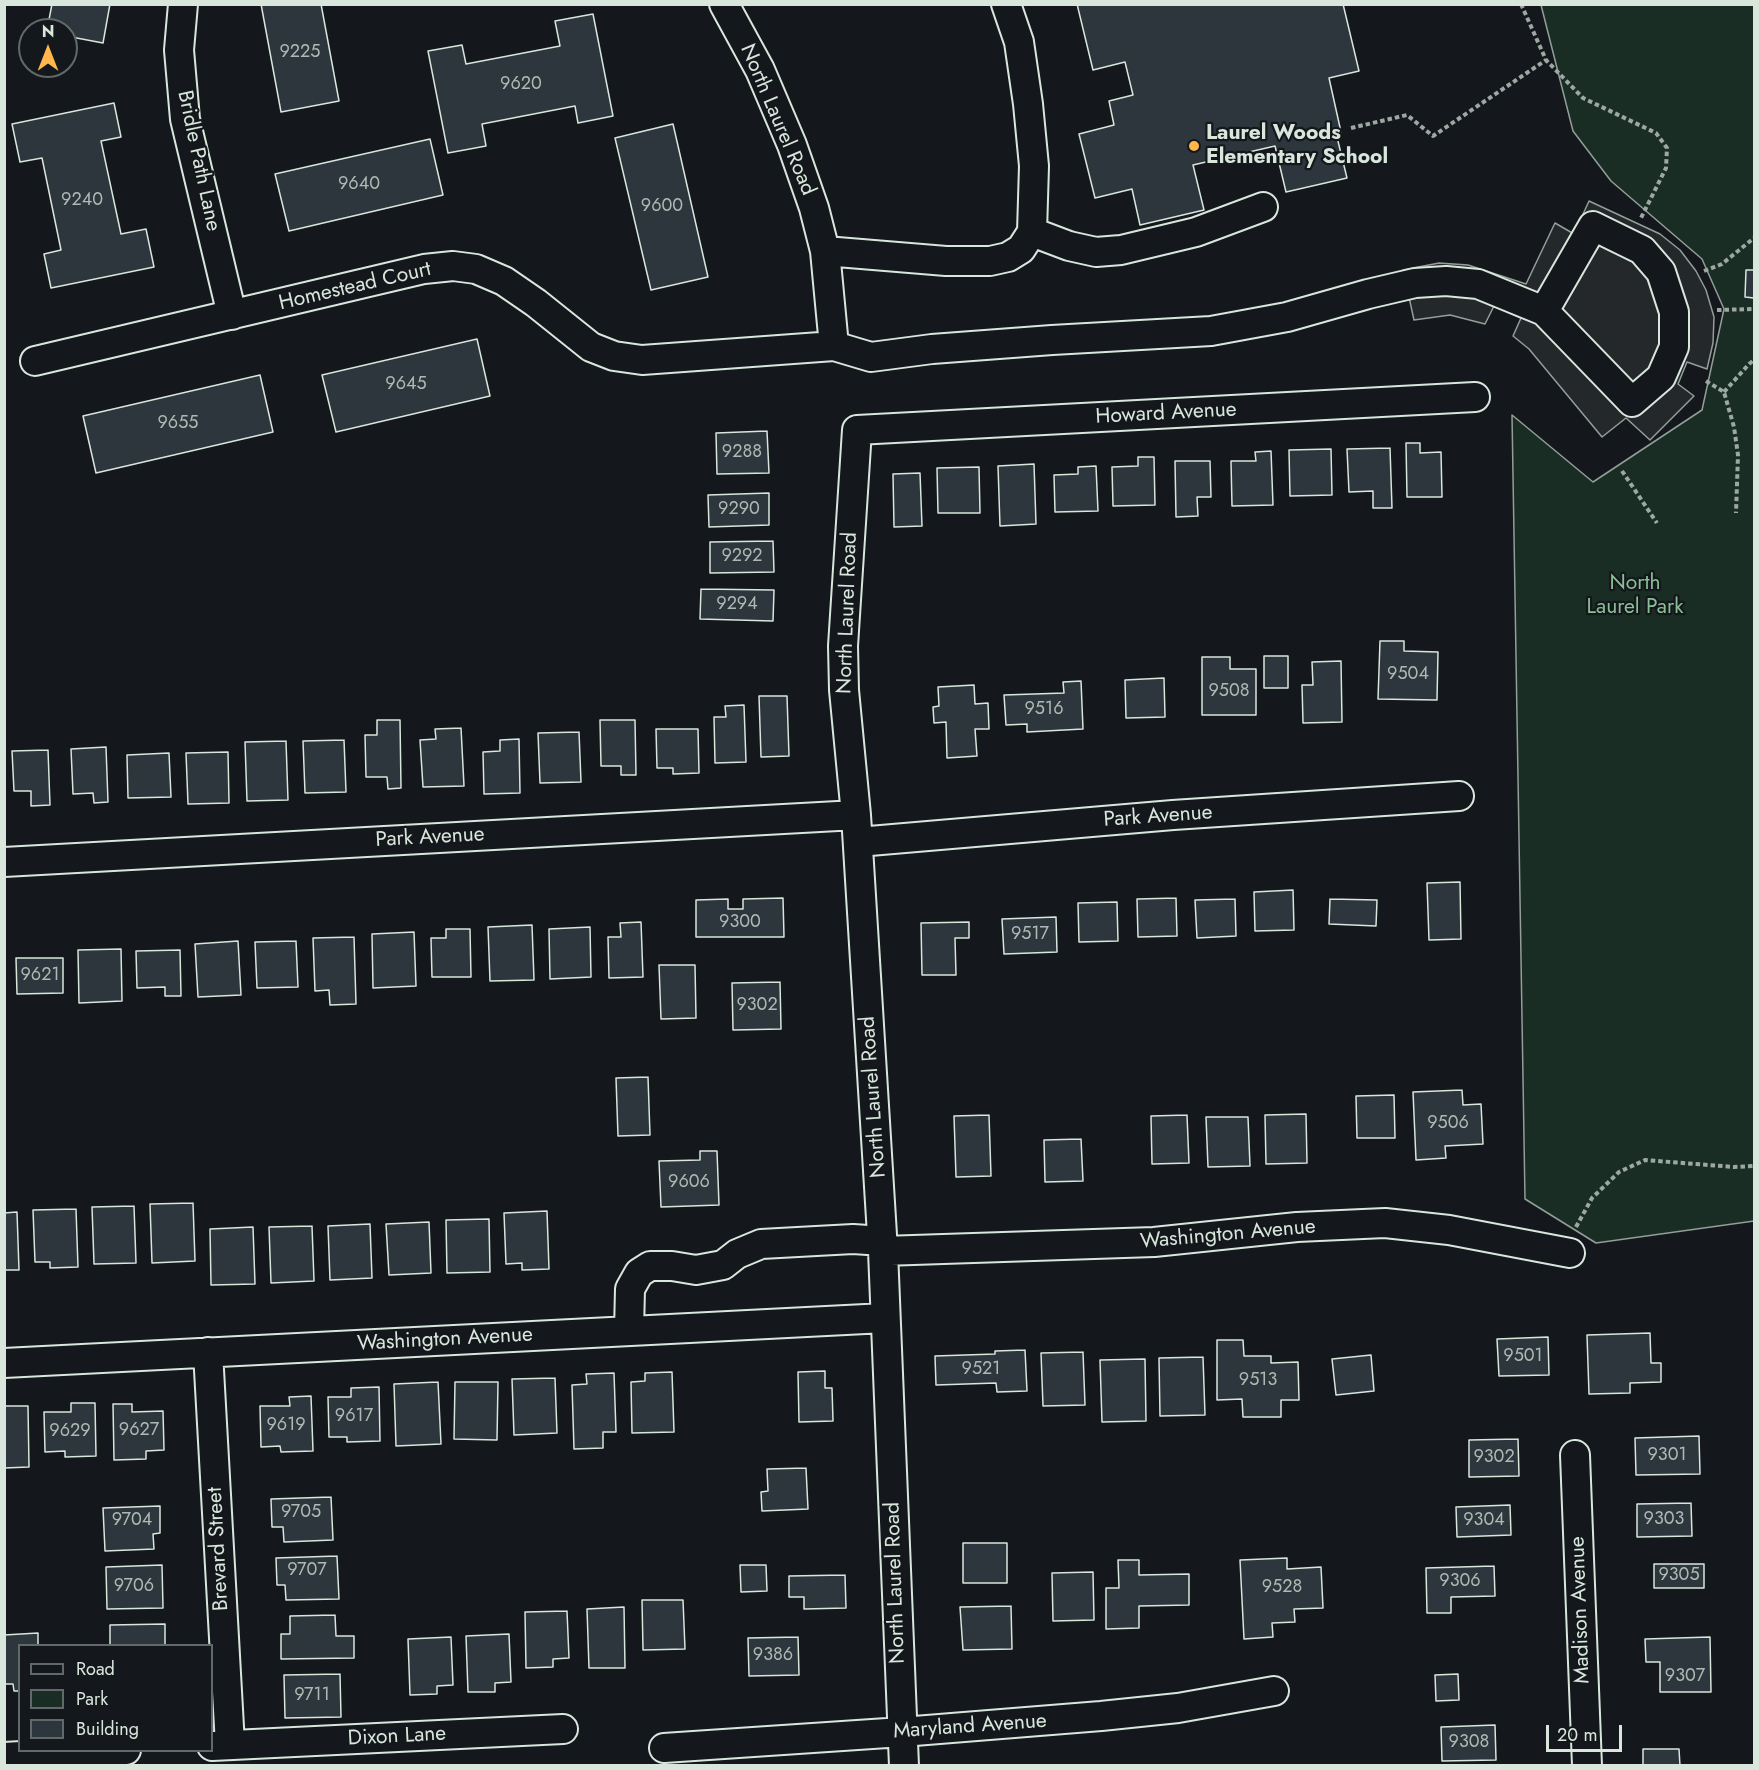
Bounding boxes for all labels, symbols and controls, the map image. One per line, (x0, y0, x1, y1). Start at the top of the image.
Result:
north arrow (18, 18, 78, 78)
text: N (42, 20, 54, 43)
street label: North Laurel Road (734, 41, 820, 199)
house number: 9225 (279, 42, 321, 64)
house number: 9620 (500, 74, 542, 96)
street label: Bridle Path Lane (171, 88, 225, 234)
place label: Laurel Woods Elementary School (1206, 121, 1388, 171)
marker: Laurel Woods Elementary School (1187, 139, 1201, 153)
house number: 9640 (338, 174, 380, 196)
house number: 9240 (61, 190, 103, 212)
house number: 9600 (641, 196, 683, 218)
street label: Homestead Court (276, 257, 434, 317)
house number: 9645 (385, 374, 427, 396)
street label: Howard Avenue (1095, 398, 1237, 430)
house number: 9655 (157, 413, 199, 435)
house number: 9288 (722, 442, 762, 464)
house number: 9290 (718, 499, 760, 521)
street label: North Laurel Road (833, 532, 863, 694)
house number: 9292 (721, 546, 763, 568)
park label: North Laurel Park (1587, 571, 1683, 621)
house number: 9294 (716, 594, 758, 616)
house number: 9504 (1387, 664, 1429, 686)
house number: 9508 (1208, 681, 1250, 703)
house number: 9516 (1025, 699, 1063, 721)
street label: Park Avenue (1103, 801, 1213, 833)
street label: Park Avenue (375, 823, 485, 853)
house number: 9300 (719, 912, 761, 934)
house number: 9517 (1011, 924, 1049, 946)
house number: 9621 (20, 965, 60, 987)
house number: 9302 (736, 995, 778, 1017)
street label: North Laurel Road (856, 1015, 892, 1179)
house number: 9506 (1427, 1113, 1469, 1135)
house number: 9606 (668, 1172, 710, 1194)
street label: Washington Avenue (1139, 1215, 1317, 1255)
street label: Washington Avenue (356, 1323, 534, 1357)
house number: 9501 (1503, 1346, 1543, 1368)
house number: 9521 (962, 1359, 1000, 1381)
house number: 9513 (1239, 1370, 1277, 1392)
house number: 9617 (335, 1406, 373, 1428)
house number: 9619 (266, 1415, 306, 1437)
house number: 9627 (119, 1420, 159, 1442)
house number: 9629 (49, 1421, 91, 1443)
house number: 9301 (1647, 1445, 1687, 1467)
house number: 9302 (1473, 1447, 1515, 1469)
street label: Brevard Street (203, 1486, 235, 1612)
house number: 9705 (281, 1502, 321, 1524)
street label: North Laurel Road (881, 1502, 911, 1664)
house number: 9303 (1644, 1509, 1684, 1531)
house number: 9704 (112, 1510, 152, 1532)
house number: 9304 (1463, 1510, 1505, 1532)
street label: Madison Avenue (1566, 1536, 1596, 1684)
house number: 9707 (287, 1560, 327, 1582)
house number: 9305 (1658, 1565, 1700, 1587)
house number: 9306 (1439, 1571, 1481, 1593)
house number: 9706 (114, 1576, 154, 1598)
house number: 9528 (1262, 1577, 1302, 1599)
legend (18, 1644, 213, 1752)
house number: 9386 (753, 1645, 793, 1667)
text: Road (76, 1656, 115, 1682)
house number: 9307 (1665, 1666, 1705, 1688)
house number: 9711 (294, 1685, 330, 1707)
text: Park (76, 1686, 108, 1712)
street label: Maryland Avenue (892, 1709, 1048, 1745)
scale bar (1549, 1713, 1626, 1751)
text: Building (76, 1716, 139, 1742)
street label: Dixon Lane (347, 1722, 447, 1752)
text: 20 m (1557, 1722, 1597, 1748)
house number: 9308 (1449, 1732, 1489, 1754)

